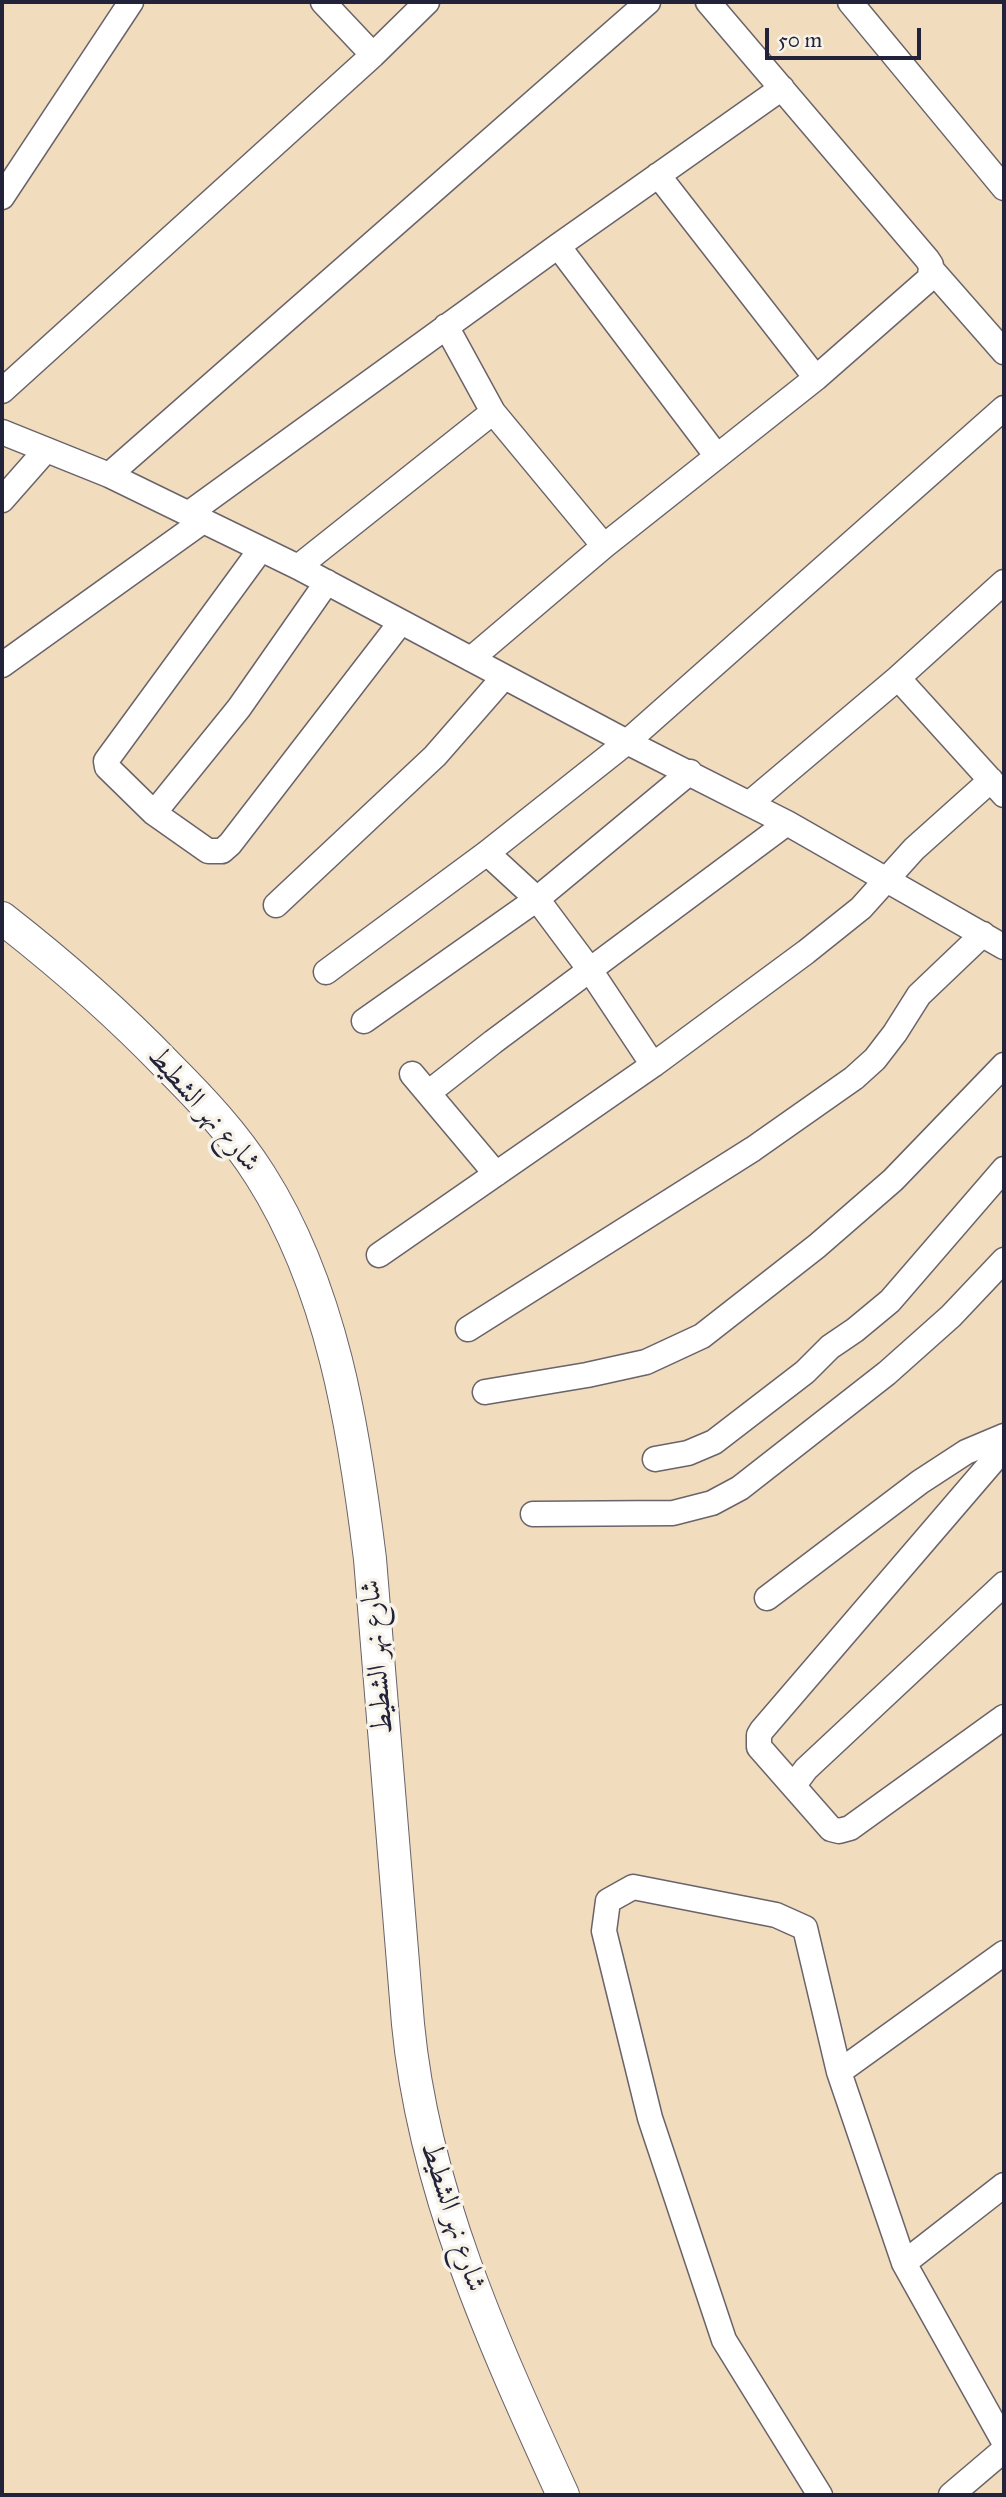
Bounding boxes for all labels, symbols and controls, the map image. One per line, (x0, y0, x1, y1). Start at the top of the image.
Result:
scale bar (768, 14, 924, 58)
text: 50 m (778, 27, 822, 53)
street label: شارع نهر الشطيط (139, 1040, 267, 1180)
street label: شارع نهر الشطيط (354, 1578, 402, 1736)
street label: شارع نهر الشطيط (412, 2138, 492, 2296)

